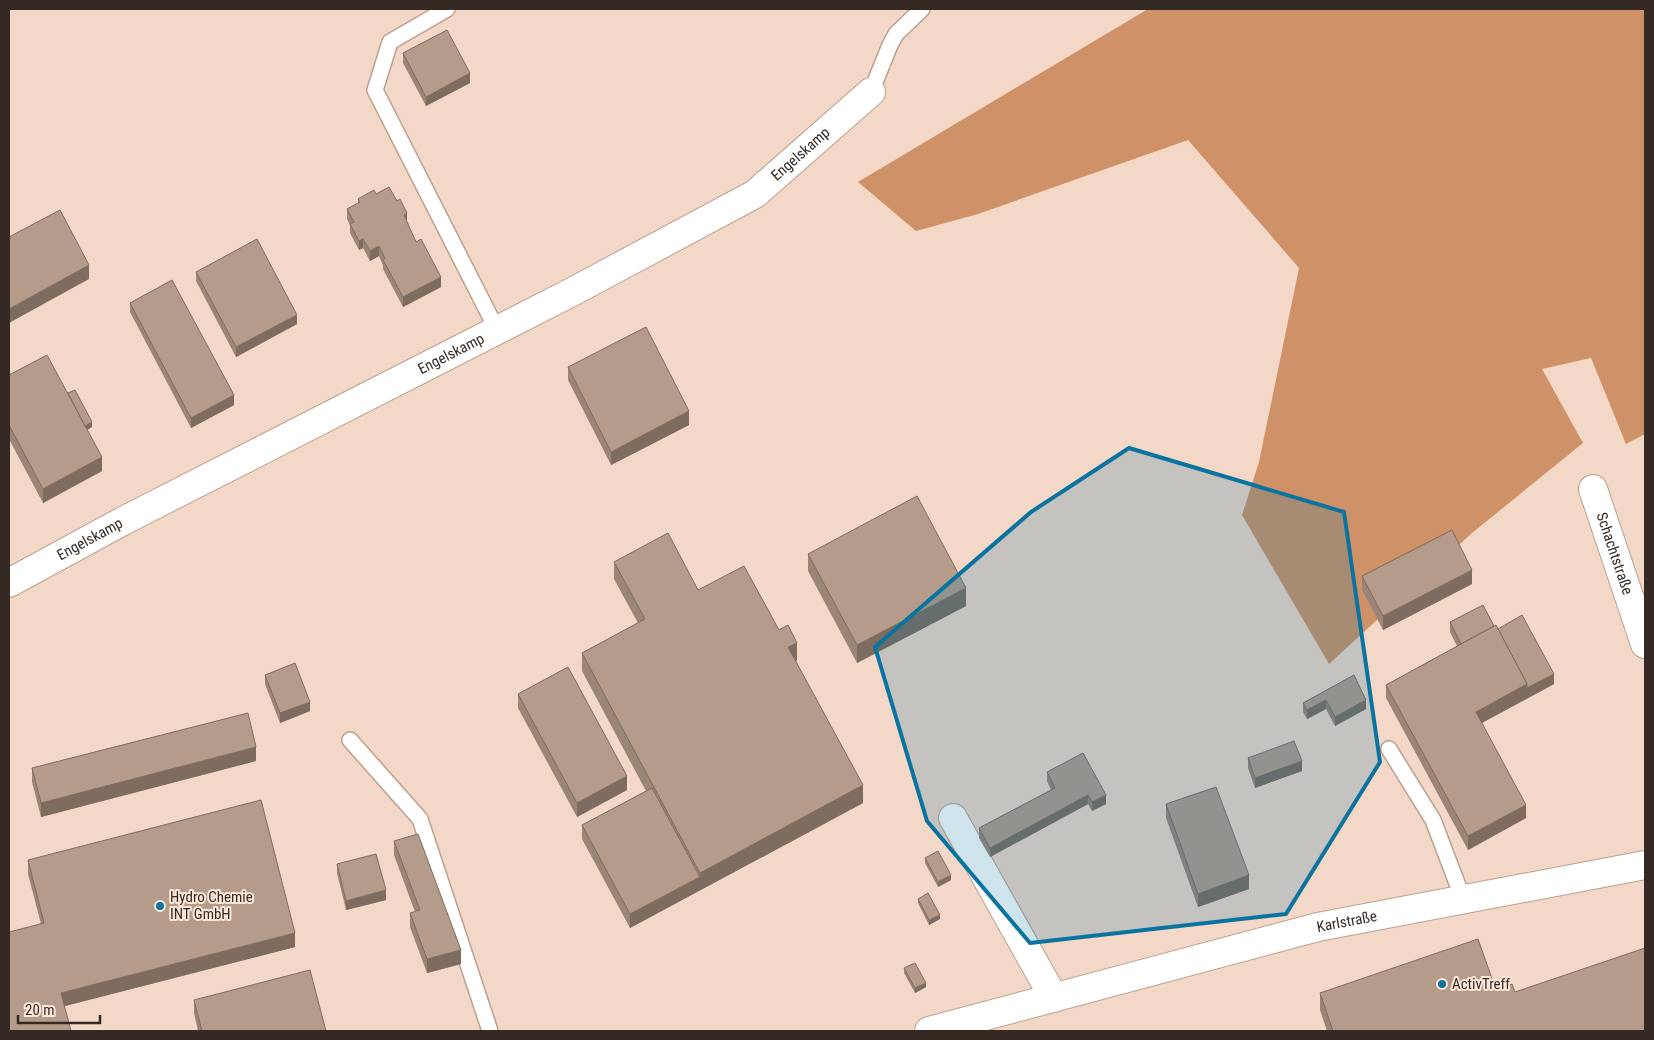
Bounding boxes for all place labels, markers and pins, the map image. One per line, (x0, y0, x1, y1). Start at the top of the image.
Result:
place label: Hydro Chemie INT GmbH (170, 888, 253, 923)
marker: Hydro Chemie INT GmbH (154, 900, 166, 912)
place label: ActivTreff (1452, 975, 1510, 993)
marker: ActivTreff (1436, 978, 1448, 990)

